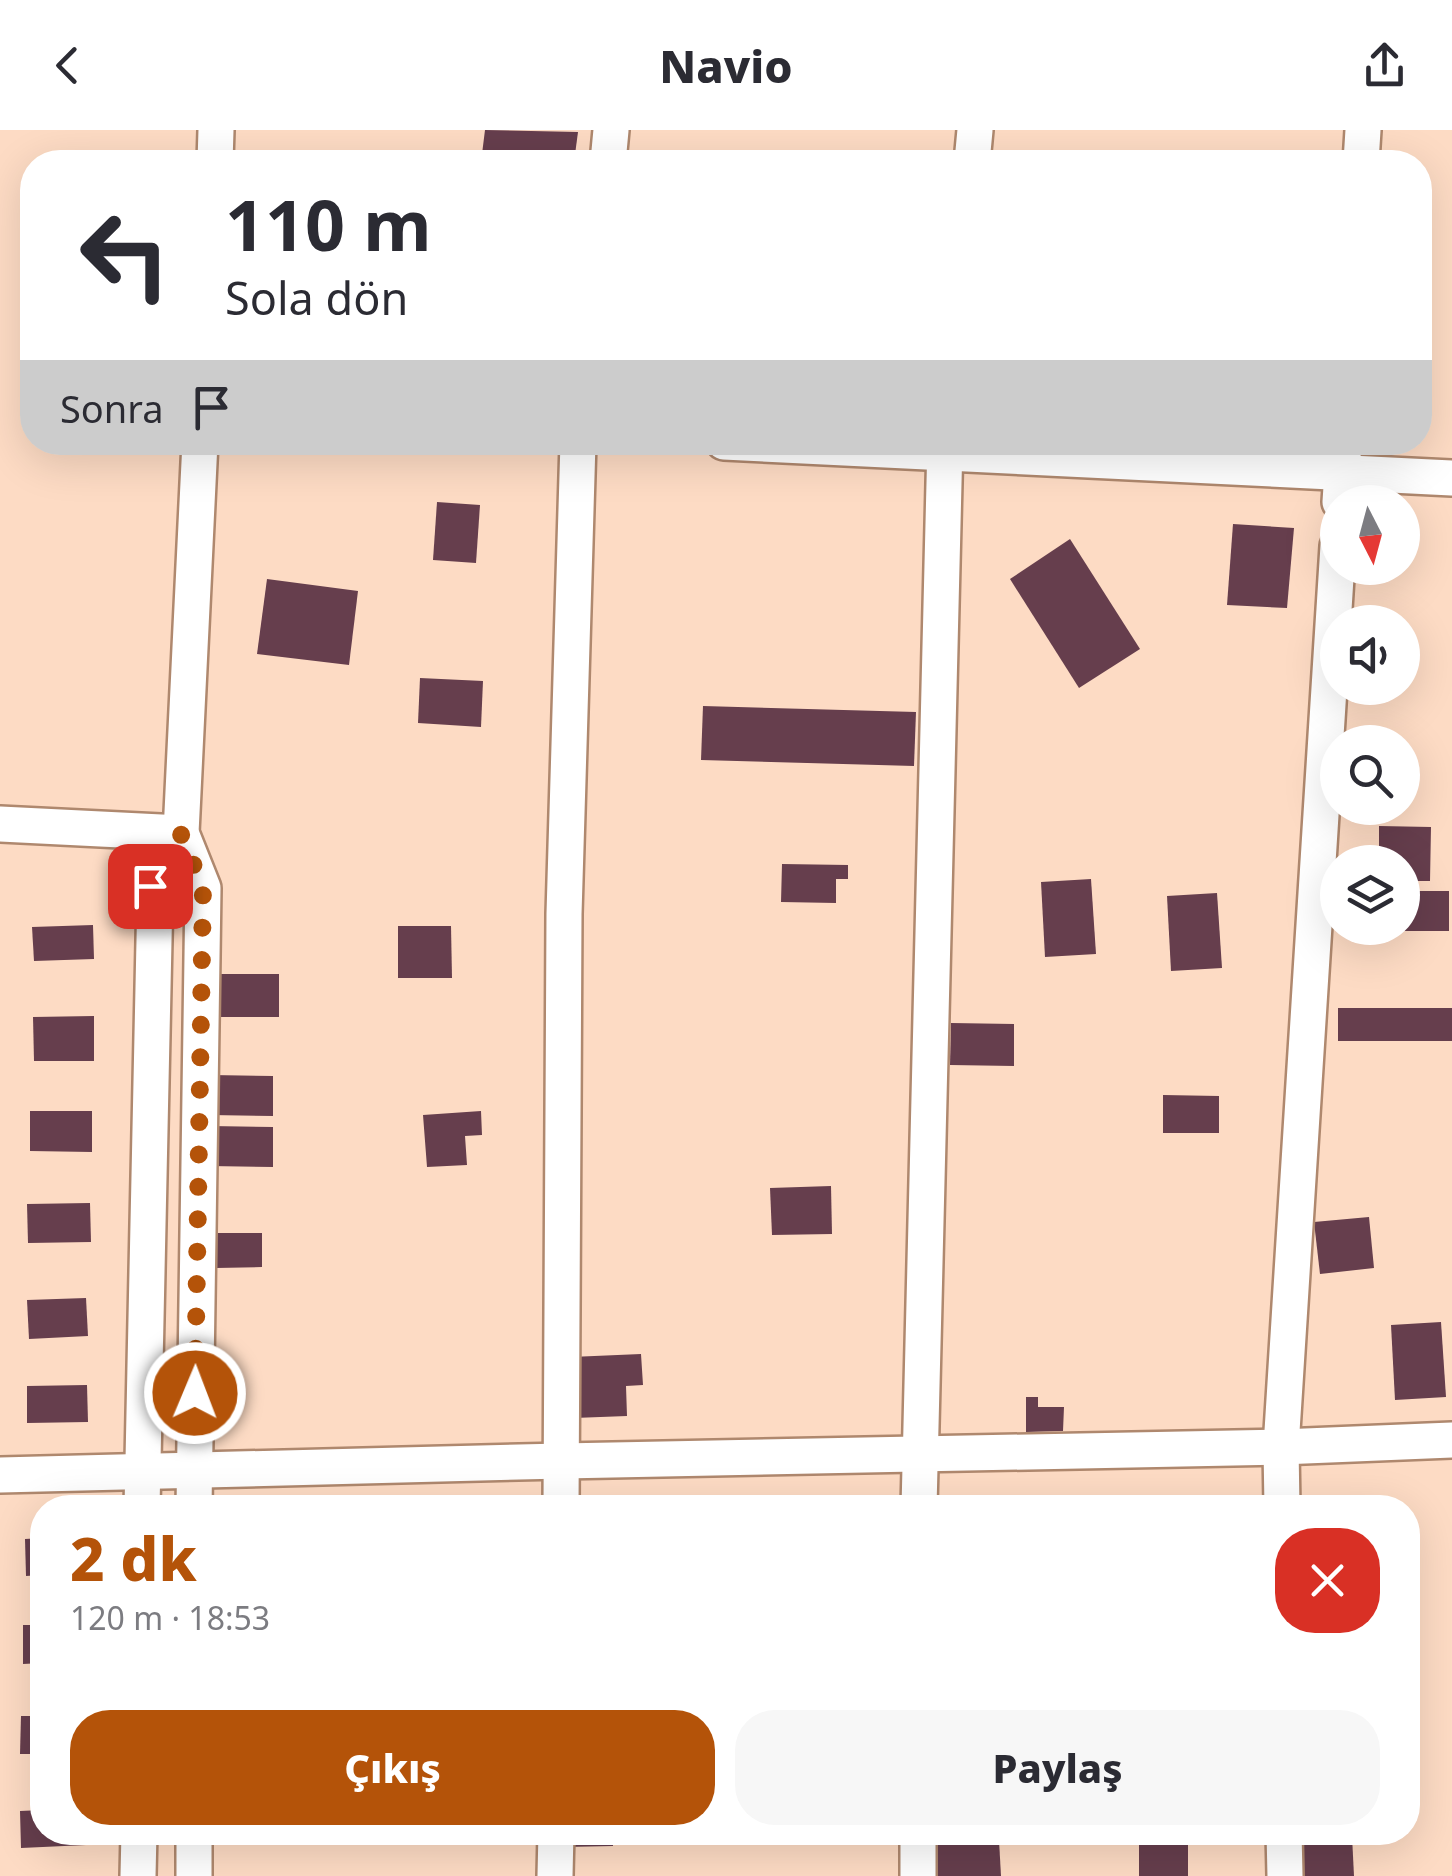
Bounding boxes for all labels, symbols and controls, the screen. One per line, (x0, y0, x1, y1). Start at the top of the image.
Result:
text: Navio (659, 35, 793, 96)
icon: back (40, 38, 95, 93)
icon: share (1357, 38, 1412, 93)
text: 110 m (225, 176, 432, 272)
icon: left (60, 190, 190, 320)
text: Sola dön (225, 267, 408, 328)
icon: arrive (184, 380, 239, 435)
text: Sonra (60, 382, 164, 434)
north arrow (1320, 485, 1420, 585)
map controls (1320, 485, 1420, 945)
button: sound (1320, 605, 1420, 705)
button: search (1320, 725, 1420, 825)
pin (108, 844, 193, 929)
button: layers (1320, 845, 1420, 945)
icon: arrive (123, 859, 178, 914)
position arrow (143, 1341, 247, 1445)
text: 2 dk (70, 1517, 197, 1599)
button: close (1275, 1528, 1380, 1633)
text: 120 m · 18:53 (70, 1596, 270, 1639)
button: Çıkış (70, 1710, 715, 1825)
button: Paylaş (735, 1710, 1380, 1825)

